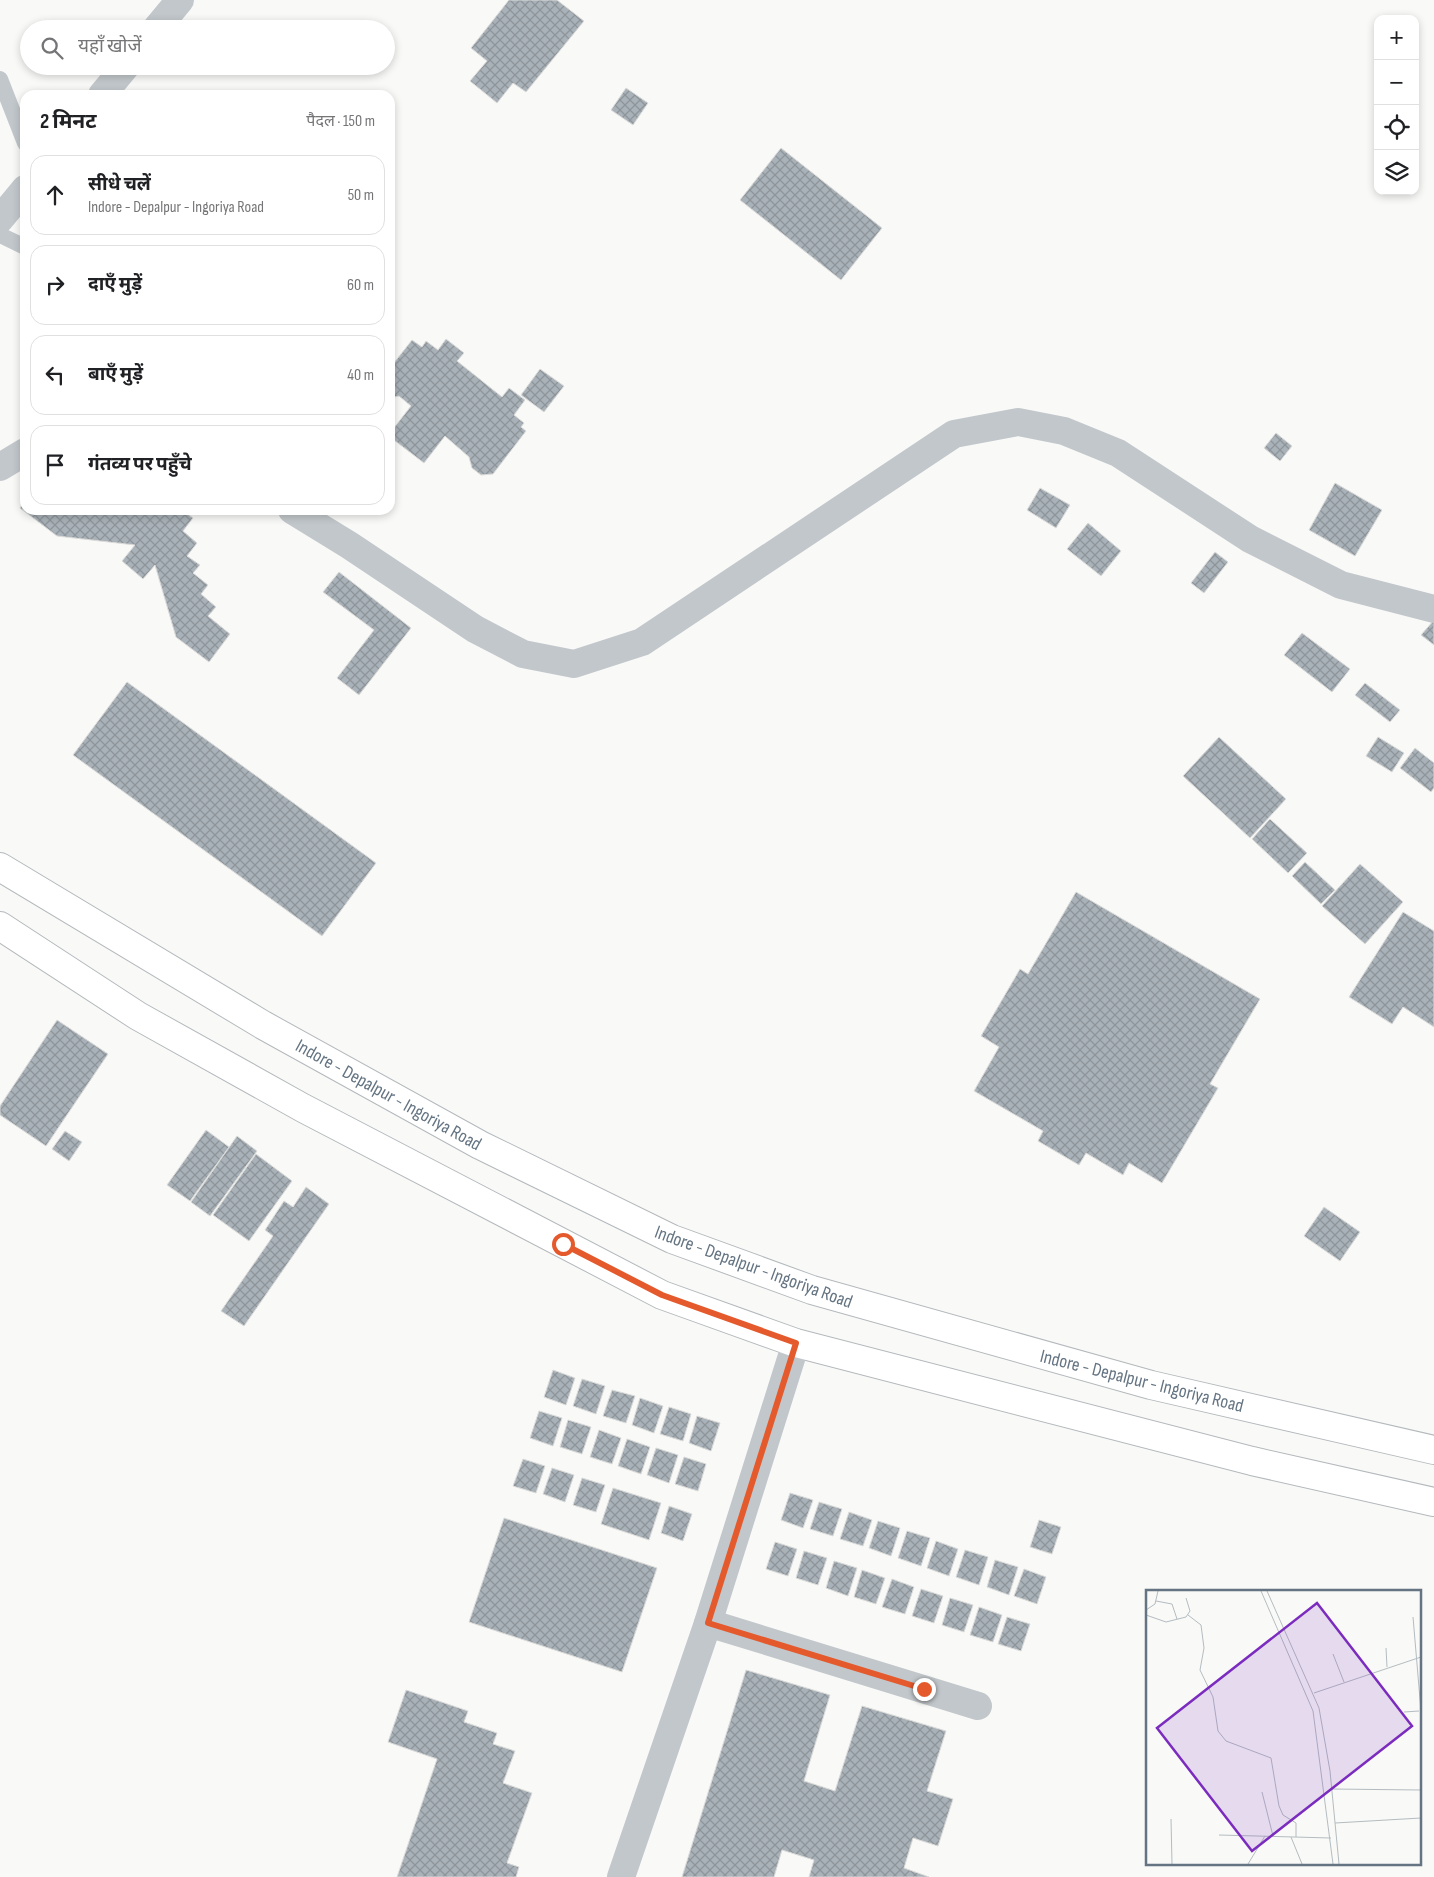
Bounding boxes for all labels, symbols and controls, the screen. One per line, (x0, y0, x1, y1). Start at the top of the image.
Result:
map controls (1374, 15, 1419, 195)
button: + (1374, 15, 1419, 60)
search box (20, 20, 395, 75)
icon: search (38, 34, 66, 62)
text: यहाँ खोजें (78, 35, 142, 58)
button: − (1374, 60, 1419, 105)
button: locate (1374, 105, 1419, 150)
text: 2 मिनट (40, 109, 97, 134)
text: पैदल · 150 m (306, 112, 375, 131)
button: layers (1374, 150, 1419, 195)
text: सीधे चलें (88, 173, 151, 196)
icon: ahead (41, 181, 69, 209)
text: 50 m (348, 186, 374, 205)
text: Indore - Depalpur - Ingoriya Road (88, 198, 264, 217)
icon: right (41, 271, 69, 299)
text: दाएँ मुड़ें (88, 273, 142, 296)
text: 60 m (347, 276, 374, 295)
icon: left (41, 361, 69, 389)
text: बाएँ मुड़ें (88, 363, 143, 386)
text: 40 m (347, 366, 374, 385)
icon: arrive (41, 451, 69, 479)
text: गंतव्य पर पहुँचे (88, 453, 192, 476)
street label: Indore - Depalpur - Ingoriya Road (291, 1035, 485, 1156)
street label: Indore - Depalpur - Ingoriya Road (651, 1221, 856, 1314)
route start (552, 1233, 575, 1256)
street label: Indore - Depalpur - Ingoriya Road (1037, 1345, 1246, 1418)
inset map (1146, 1590, 1422, 1864)
route end (913, 1678, 936, 1701)

